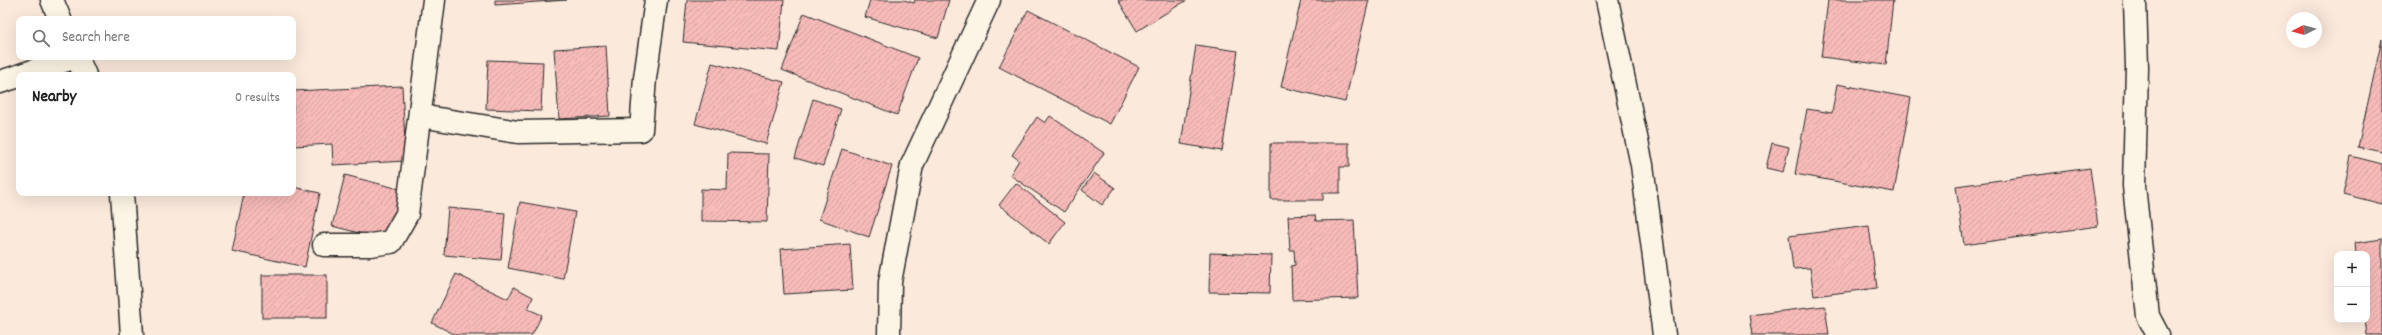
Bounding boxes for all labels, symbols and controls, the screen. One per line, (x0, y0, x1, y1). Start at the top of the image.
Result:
north arrow (2286, 12, 2322, 48)
search box (16, 16, 296, 60)
icon: search (30, 27, 52, 49)
text: Search here (62, 27, 130, 49)
text: Nearby (32, 86, 76, 110)
text: 0 results (235, 89, 280, 108)
map controls (2334, 251, 2370, 323)
button: + (2334, 251, 2370, 287)
button: − (2334, 287, 2370, 323)

